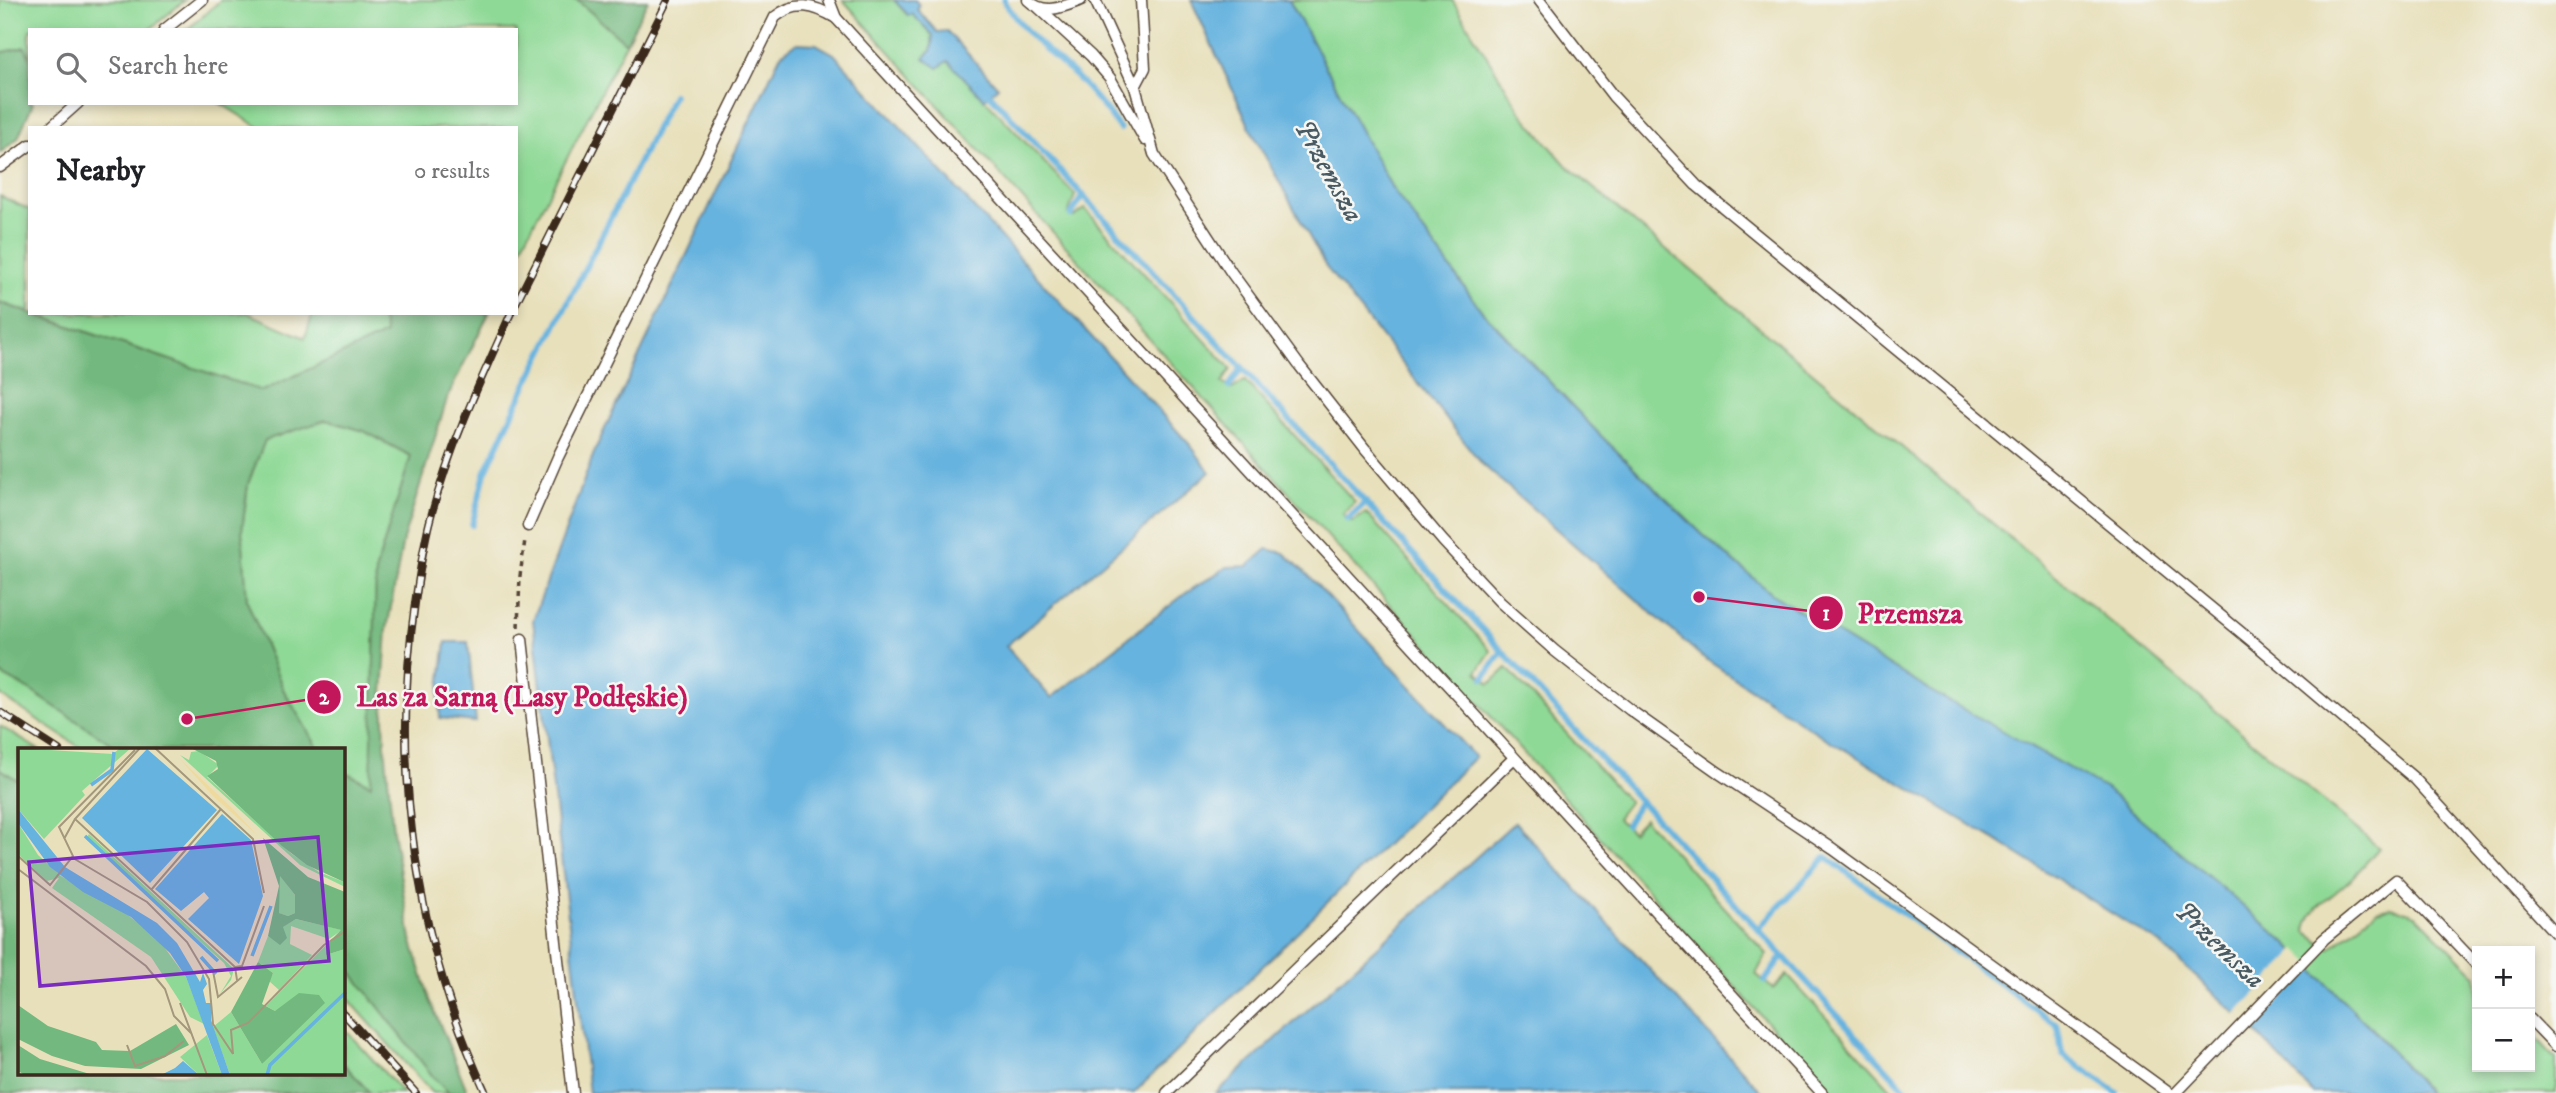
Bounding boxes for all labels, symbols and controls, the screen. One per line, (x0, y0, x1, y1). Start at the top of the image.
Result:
search box (28, 28, 518, 105)
icon: search (52, 48, 90, 86)
text: Search here (108, 50, 228, 83)
water label: Przemsza (1286, 113, 1371, 228)
text: Nearby (56, 153, 145, 190)
text: 0 results (414, 157, 490, 186)
callout: Przemsza (1809, 589, 1977, 638)
text: Przemsza (1858, 597, 1964, 632)
text: 1 (1822, 601, 1830, 627)
callout: Las za Sarną (Lasy Podłęskie) (307, 672, 701, 721)
text: Las za Sarną (Lasy Podłęskie) (356, 680, 688, 715)
text: 2 (319, 685, 330, 711)
inset map (18, 748, 345, 1076)
water label: Przemsza (2168, 894, 2272, 997)
map controls (2472, 946, 2535, 1072)
button: + (2472, 946, 2535, 1009)
button: − (2472, 1009, 2535, 1072)

